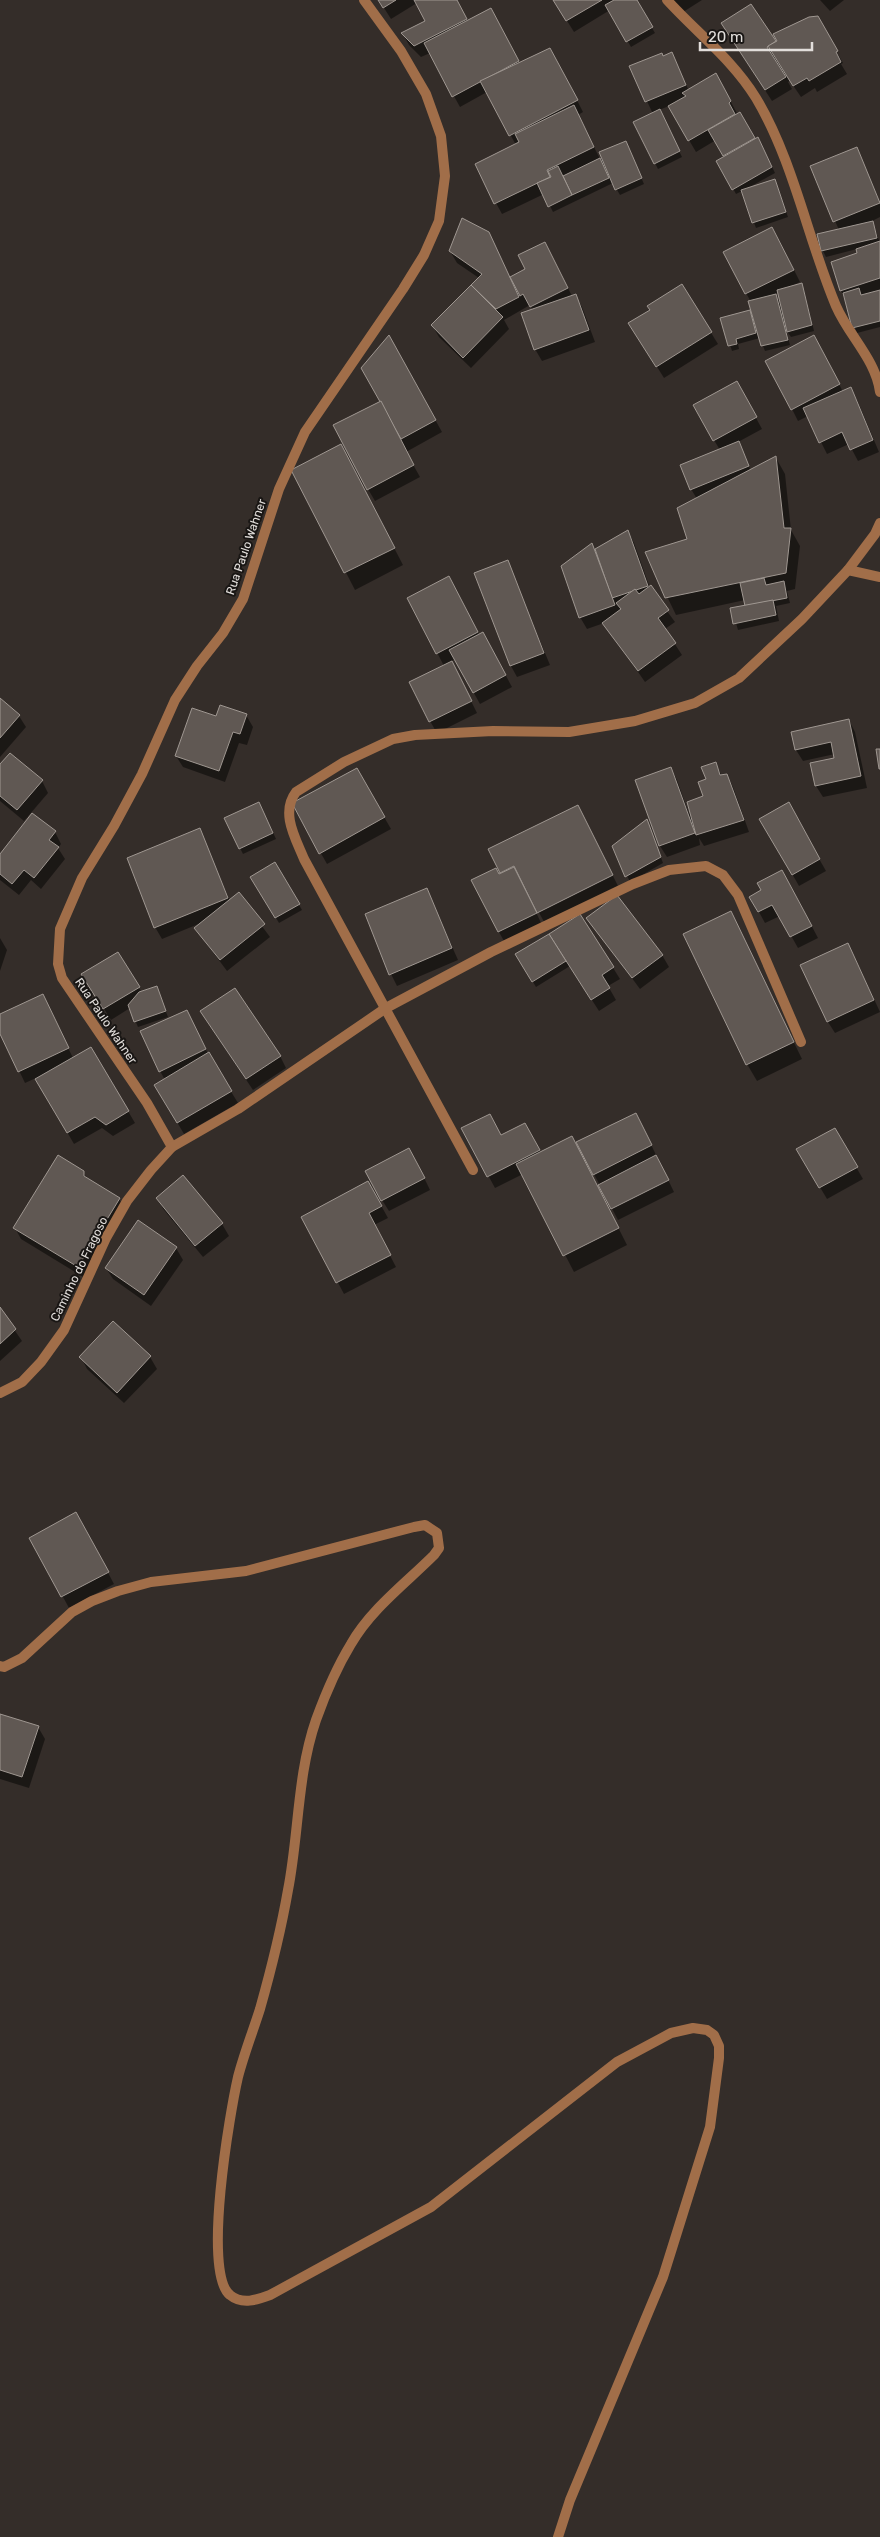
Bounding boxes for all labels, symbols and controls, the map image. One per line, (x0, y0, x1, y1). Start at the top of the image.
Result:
scale bar (700, 20, 812, 52)
text: 20 m (708, 28, 743, 46)
street label: Rua Paulo Wahner (223, 497, 269, 597)
street label: Rua Paulo Wahner (72, 975, 140, 1067)
street label: Caminho do Fragoso (48, 1214, 110, 1324)

